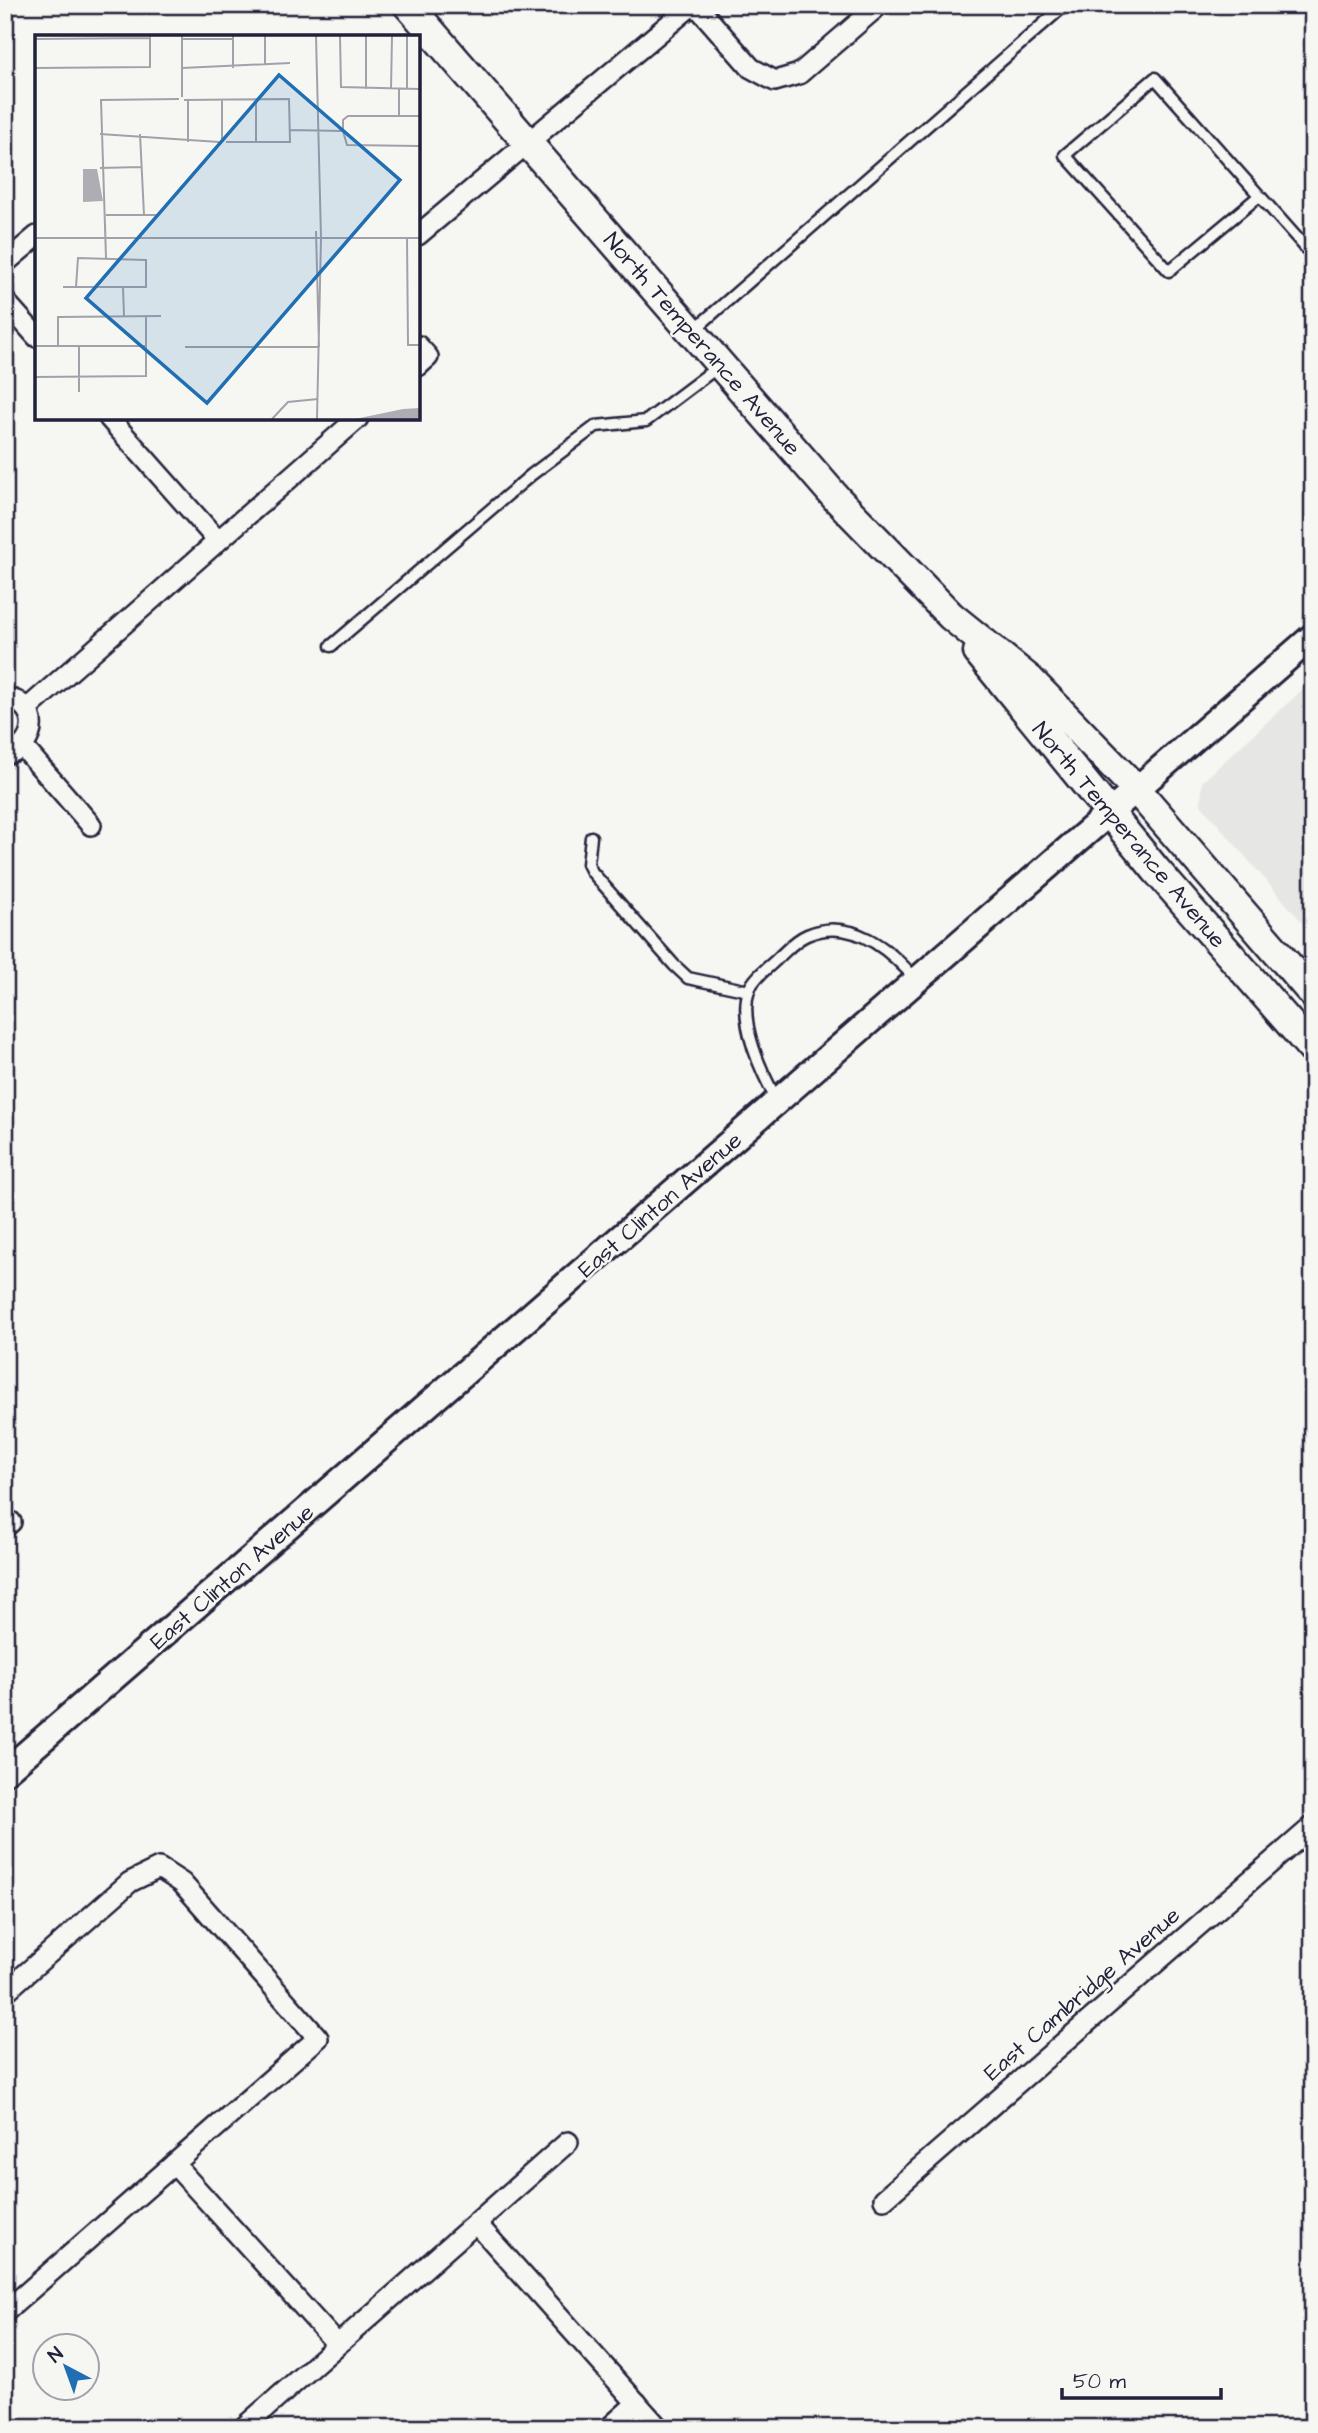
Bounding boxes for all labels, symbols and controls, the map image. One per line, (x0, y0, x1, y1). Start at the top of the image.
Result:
inset map (35, 35, 420, 420)
street label: North Temperance Avenue (596, 225, 808, 463)
street label: North Temperance Avenue (1025, 715, 1233, 955)
street label: East Clinton Avenue (571, 1125, 749, 1285)
street label: East Clinton Avenue (143, 1497, 321, 1657)
street label: East Cambridge Avenue (977, 1900, 1188, 2089)
north arrow (32, 2332, 102, 2402)
text: N (42, 2341, 69, 2369)
scale bar (1062, 2356, 1222, 2400)
text: 50 m (1073, 2367, 1127, 2396)

